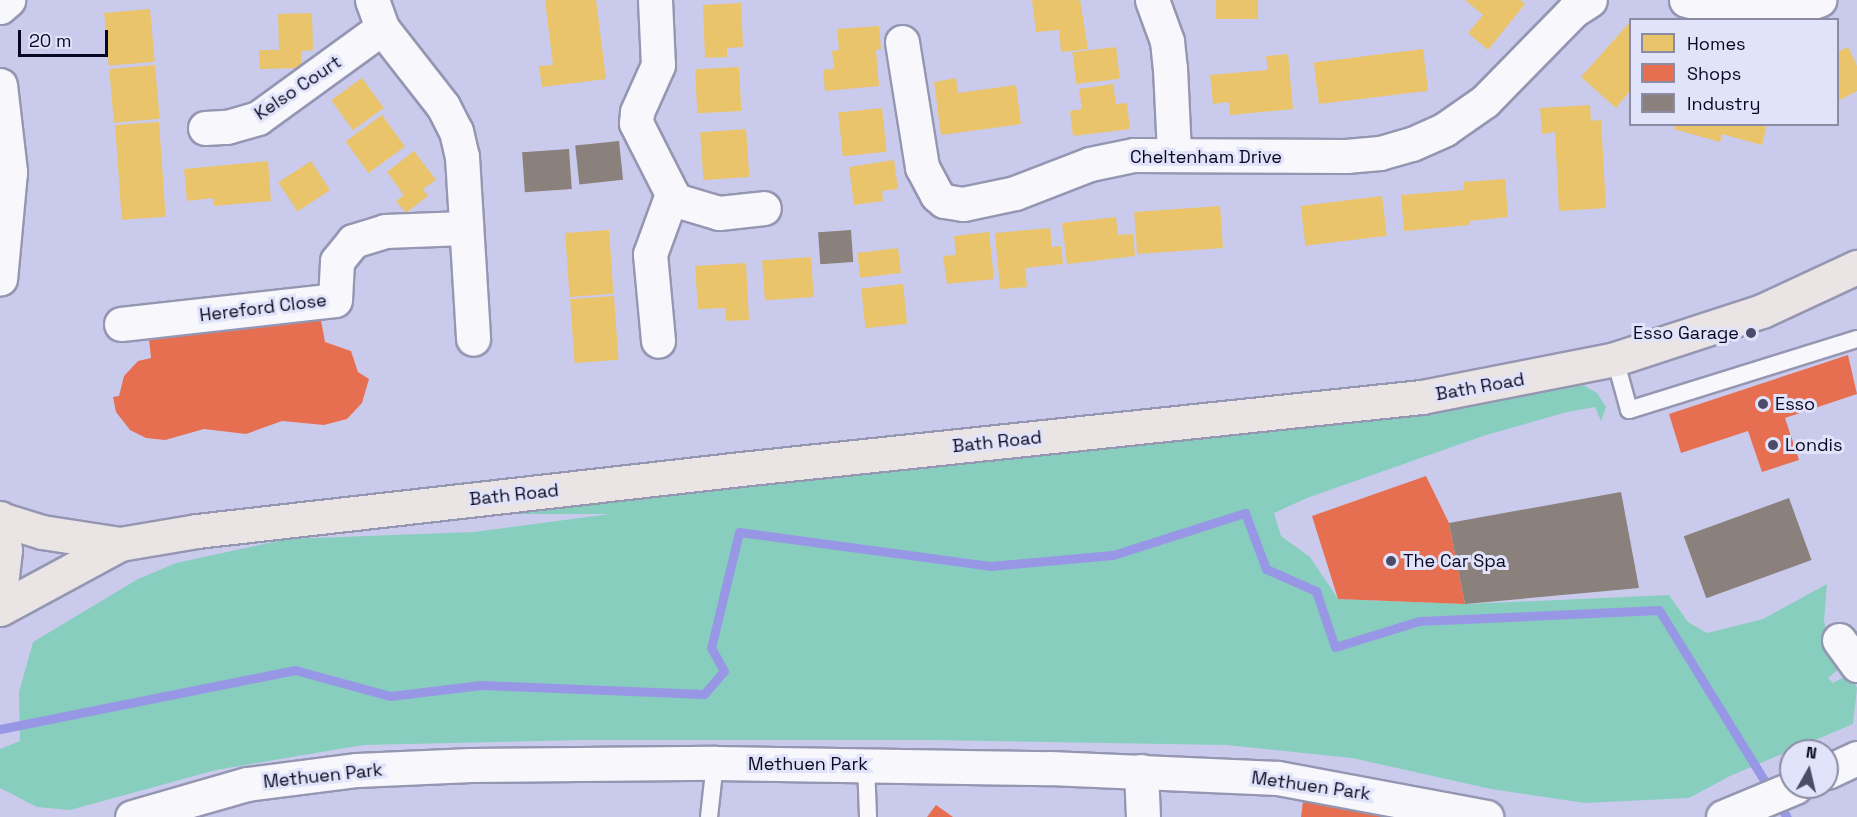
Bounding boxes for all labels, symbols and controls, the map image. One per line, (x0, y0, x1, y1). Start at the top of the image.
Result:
scale bar (21, 18, 111, 56)
legend (1629, 18, 1839, 126)
text: 20 m (29, 29, 72, 52)
text: Homes (1687, 32, 1746, 55)
street label: Kelso Court (251, 51, 345, 125)
text: Shops (1687, 62, 1741, 85)
text: Industry (1687, 92, 1760, 115)
street label: Cheltenham Drive (1130, 146, 1282, 168)
street label: Hereford Close (198, 289, 328, 327)
place label: Esso Garage (1633, 322, 1739, 344)
marker: Esso Garage (1744, 326, 1758, 340)
street label: Bath Road (1434, 369, 1526, 405)
place label: Esso (1775, 393, 1815, 415)
marker: Esso (1756, 397, 1770, 411)
street label: Bath Road (951, 427, 1043, 457)
place label: Londis (1785, 434, 1842, 456)
marker: Londis (1766, 438, 1780, 452)
street label: Bath Road (468, 480, 560, 510)
place label: The Car Spa (1403, 550, 1506, 572)
marker: The Car Spa (1384, 554, 1398, 568)
north arrow (1779, 739, 1839, 799)
text: N (1805, 742, 1818, 764)
street label: Methuen Park (748, 753, 868, 775)
street label: Methuen Park (262, 759, 384, 793)
street label: Methuen Park (1250, 767, 1372, 805)

